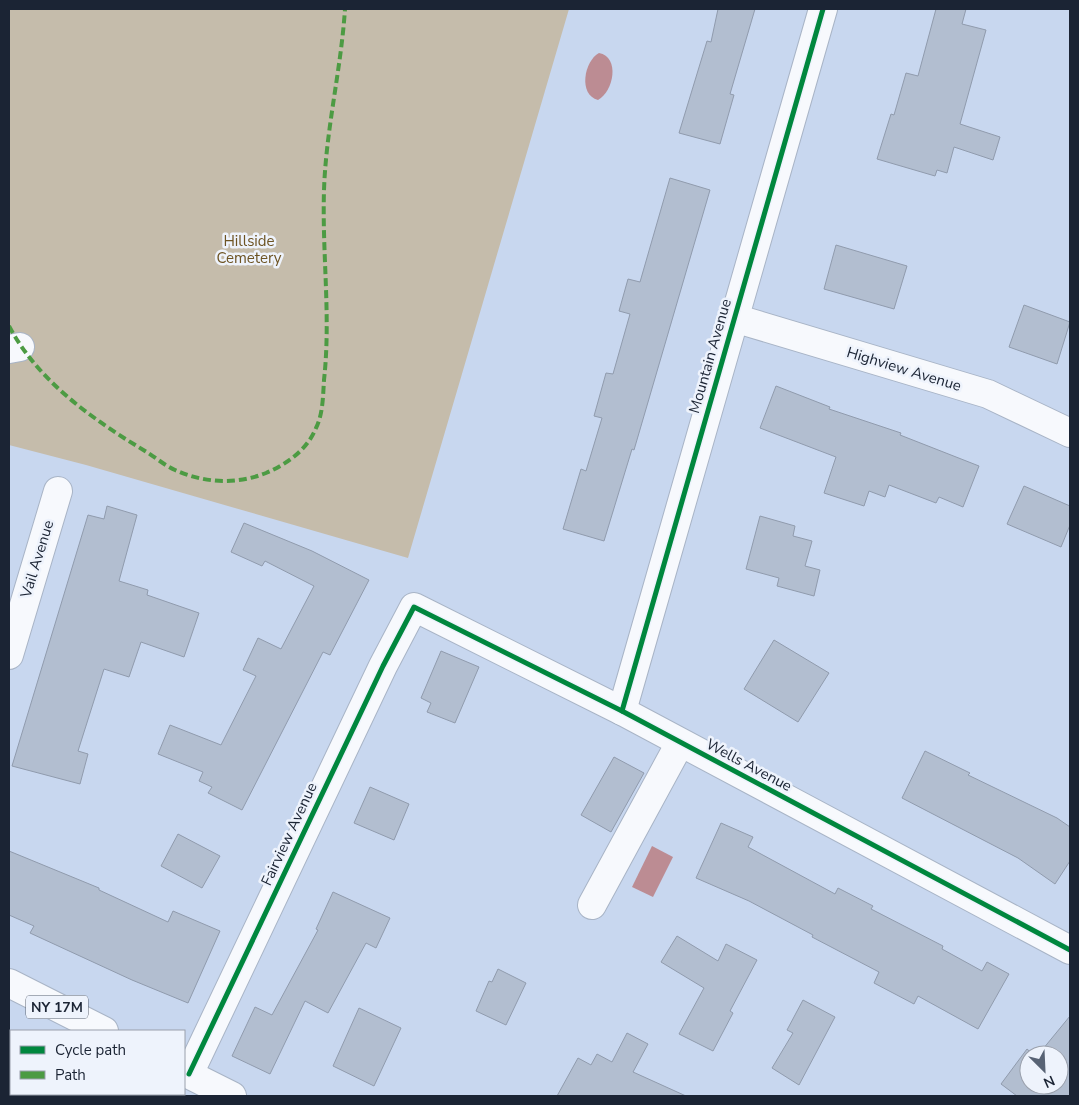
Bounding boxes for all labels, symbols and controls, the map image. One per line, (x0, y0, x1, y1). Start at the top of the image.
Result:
park label: Hillside Cemetery (216, 231, 282, 268)
street label: Mountain Avenue (684, 296, 736, 416)
street label: Highview Avenue (844, 342, 964, 396)
street label: Vail Avenue (15, 518, 58, 601)
street label: Wells Avenue (703, 734, 795, 796)
street label: Fairview Avenue (256, 779, 322, 889)
road number: NY 17M (26, 996, 88, 1019)
legend (10, 1030, 185, 1095)
text: Cycle path (55, 1040, 126, 1060)
north arrow (1019, 1045, 1069, 1095)
text: Path (55, 1065, 86, 1085)
text: N (1040, 1071, 1058, 1092)

